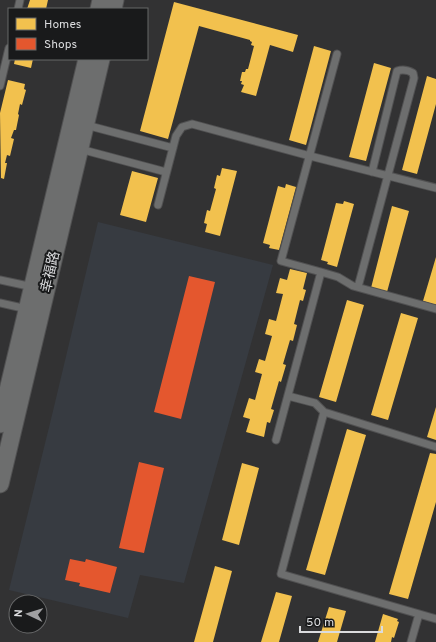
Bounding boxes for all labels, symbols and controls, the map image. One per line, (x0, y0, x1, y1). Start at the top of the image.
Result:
legend (8, 8, 148, 60)
text: Homes (44, 17, 81, 33)
text: Shops (44, 37, 77, 53)
street label: 幸福路 (38, 250, 64, 294)
north arrow (8, 594, 48, 634)
scale bar (300, 608, 382, 634)
text: N (12, 609, 26, 618)
text: 50 m (306, 615, 334, 631)

